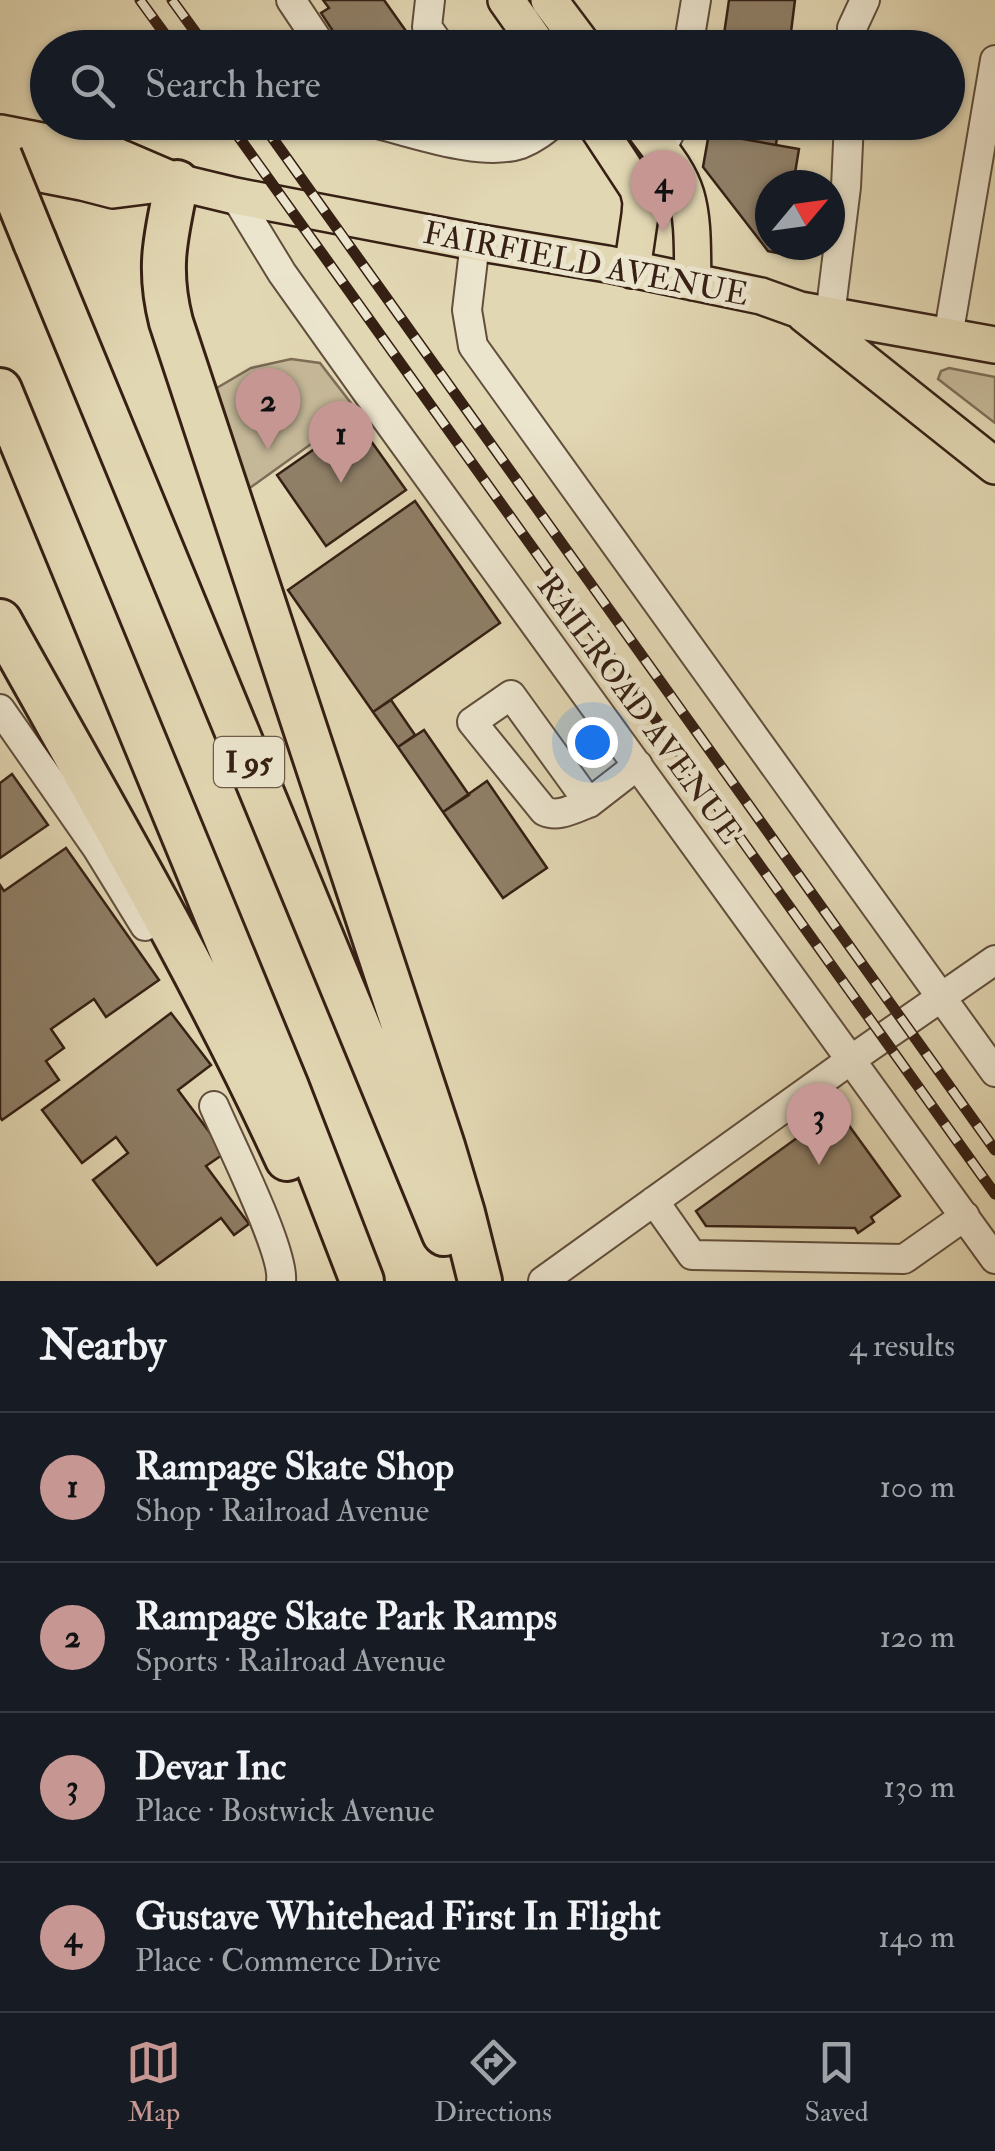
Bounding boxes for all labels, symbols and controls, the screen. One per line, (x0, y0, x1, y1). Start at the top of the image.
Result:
search box (30, 30, 965, 140)
icon: search (65, 58, 120, 113)
text: Search here (145, 61, 321, 109)
pin: 4 (630, 150, 696, 232)
north arrow (755, 170, 845, 260)
street label: FAIRFIELD AVENUE (420, 213, 751, 315)
pin: 2 (236, 368, 300, 450)
pin: 1 (308, 400, 374, 483)
street label: RAILROAD AVENUE (528, 567, 750, 852)
your location (567, 717, 618, 768)
road number: I 95 (214, 737, 284, 787)
pin: 3 (786, 1082, 852, 1165)
text: Nearby (40, 1320, 166, 1372)
text: 4 results (849, 1326, 955, 1366)
text: Rampage Skate Shop (135, 1443, 454, 1491)
text: 1 (67, 1467, 78, 1507)
text: 100 m (879, 1467, 955, 1507)
text: Shop · Railroad Avenue (135, 1491, 429, 1531)
text: Rampage Skate Park Ramps (135, 1593, 557, 1641)
text: 2 (64, 1617, 81, 1657)
text: 120 m (879, 1617, 955, 1657)
text: Sports · Railroad Avenue (135, 1641, 446, 1681)
text: Devar Inc (135, 1743, 286, 1791)
text: 3 (66, 1767, 79, 1807)
text: 130 m (883, 1767, 955, 1807)
text: Place · Bostwick Avenue (135, 1791, 435, 1831)
text: Gustave Whitehead First In Flight (135, 1893, 661, 1941)
text: 4 (64, 1917, 81, 1957)
text: 140 m (878, 1917, 955, 1957)
text: Place · Commerce Drive (135, 1941, 441, 1981)
tab: Map (126, 2035, 181, 2130)
tab: Directions (434, 2035, 552, 2130)
tab: Saved (805, 2035, 869, 2130)

